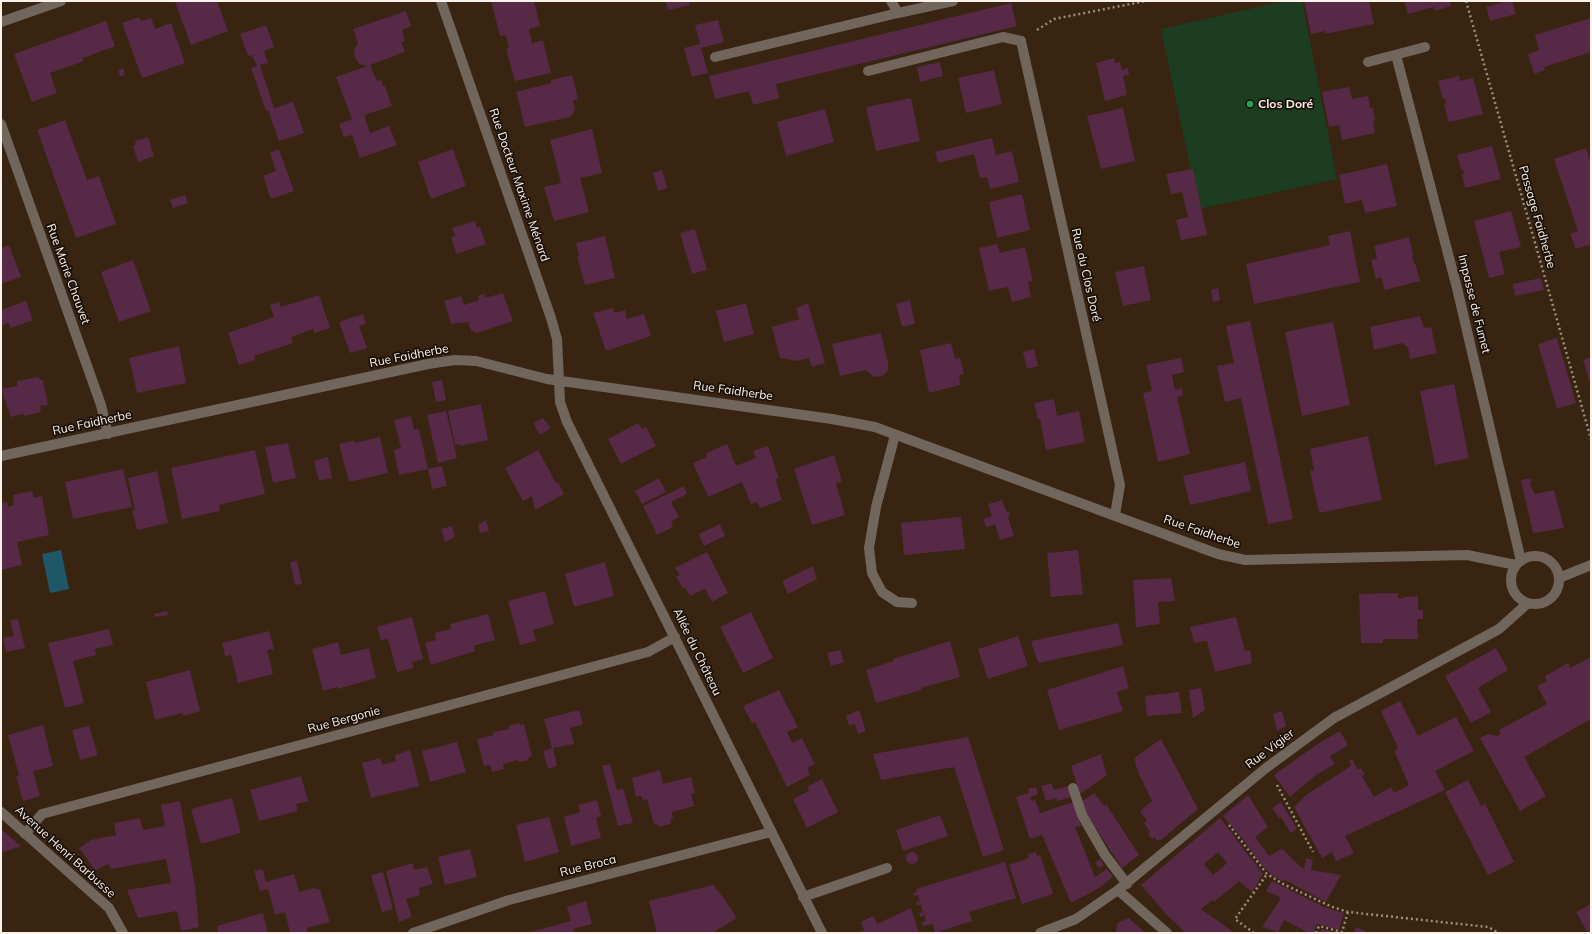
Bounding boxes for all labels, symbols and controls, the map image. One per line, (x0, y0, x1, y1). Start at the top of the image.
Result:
place label: Clos Doré (1258, 97, 1313, 111)
marker: Clos Doré (1245, 99, 1255, 109)
street label: Rue Docteur Maxime Ménard (486, 106, 552, 264)
street label: Passage Faidherbe (1515, 164, 1559, 270)
street label: Rue Marie Chauvet (43, 222, 93, 326)
street label: Rue du Clos Doré (1068, 227, 1104, 323)
street label: Impasse de Fumet (1455, 253, 1493, 355)
street label: Rue Faidherbe (368, 341, 450, 371)
street label: Rue Faidherbe (692, 378, 774, 404)
street label: Rue Faidherbe (51, 408, 133, 438)
street label: Rue Faidherbe (1162, 512, 1242, 552)
street label: Allée du Château (670, 606, 724, 698)
street label: Rue Bergonie (306, 703, 382, 737)
street label: Rue Vigier (1243, 726, 1297, 772)
street label: Avenue Henri Barbusse (12, 803, 118, 901)
street label: Rue Broca (558, 852, 618, 880)

